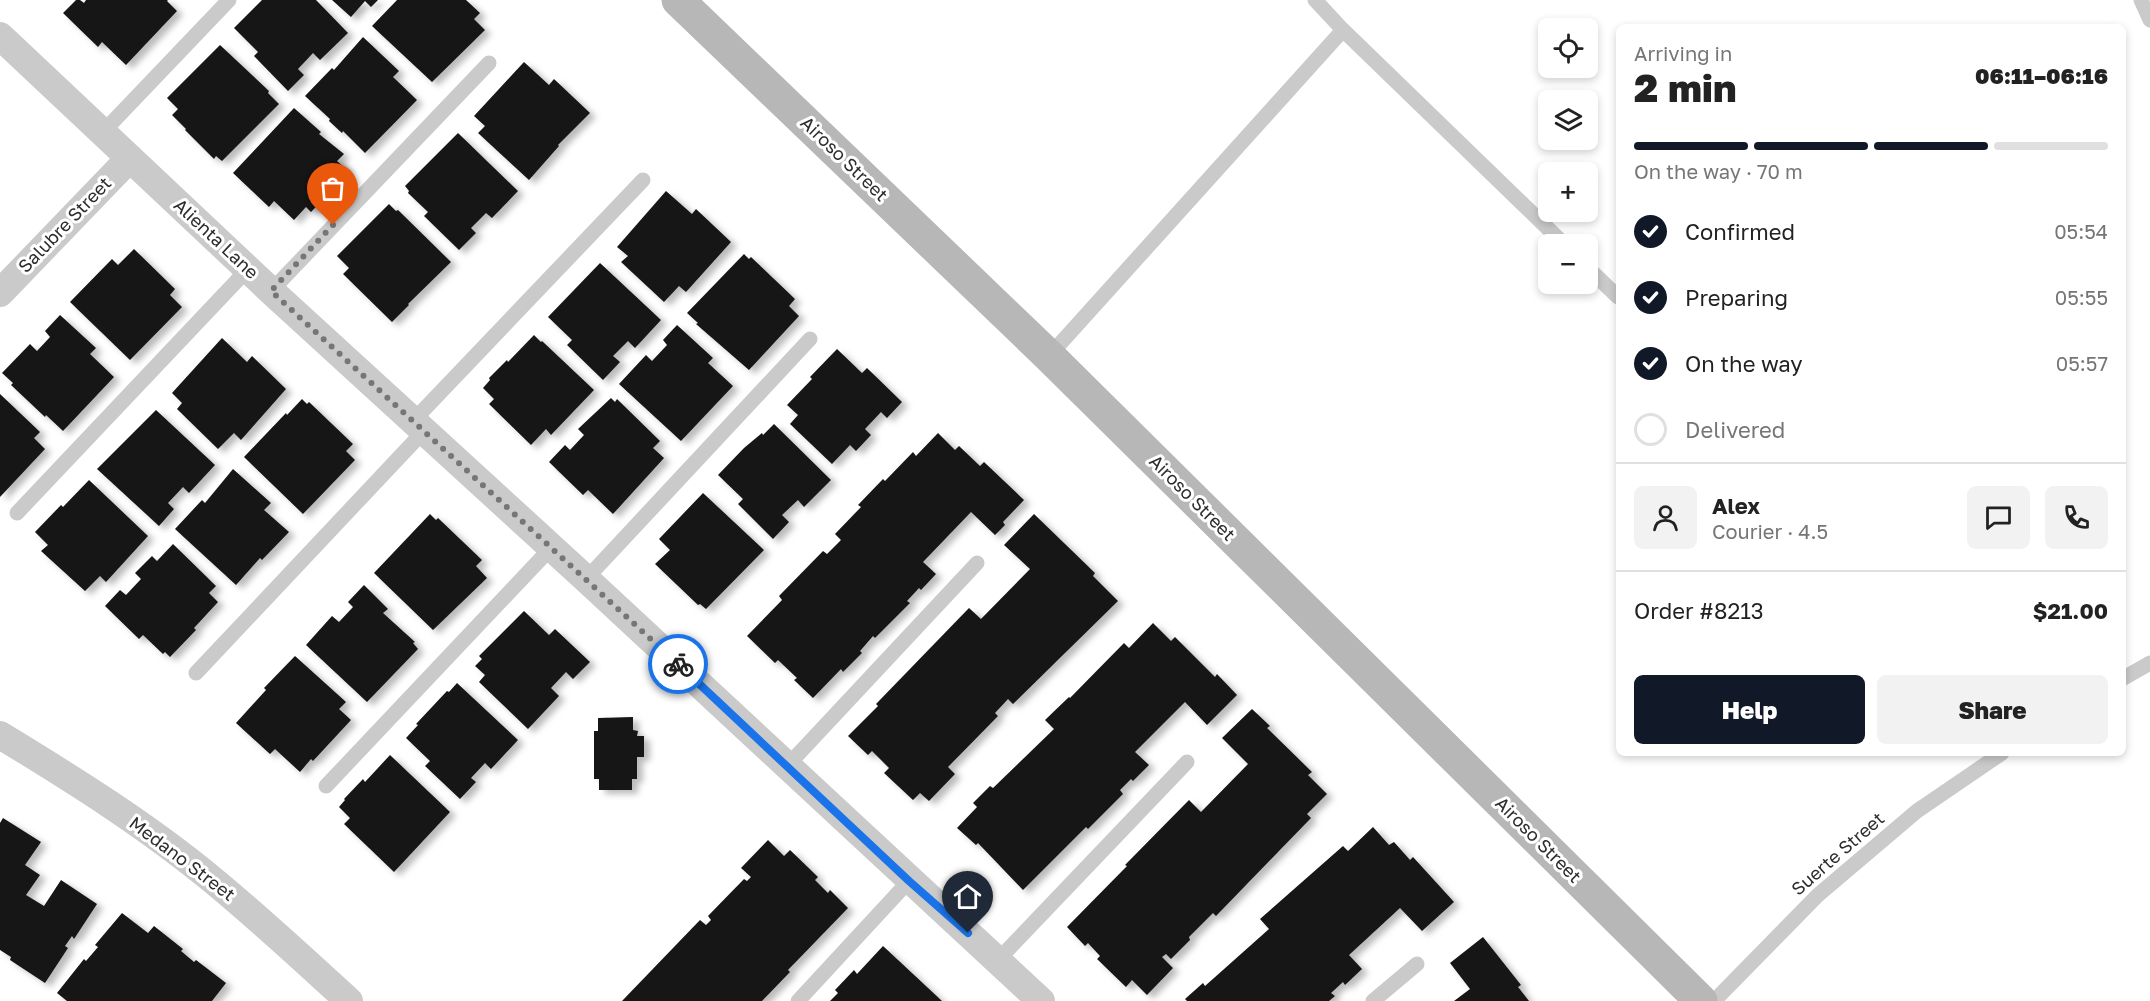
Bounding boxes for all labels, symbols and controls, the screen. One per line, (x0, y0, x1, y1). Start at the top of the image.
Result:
map controls (1538, 18, 1598, 294)
button: locate (1538, 18, 1598, 78)
text: Arriving in (1634, 41, 1732, 65)
text: 06:11–06:16 (1975, 62, 2108, 89)
text: 2 min (1634, 64, 1737, 111)
button: layers (1538, 90, 1598, 150)
street label: Airoso Street (797, 111, 893, 205)
text: On the way · 70 m (1634, 159, 1803, 183)
button: + (1538, 162, 1598, 222)
pin (307, 163, 358, 225)
street label: Salubre Street (13, 172, 115, 277)
icon: bag (316, 172, 349, 205)
street label: Alienta Lane (170, 194, 264, 283)
icon: check (1634, 215, 1667, 248)
text: Confirmed (1685, 218, 1795, 245)
text: 05:54 (2054, 219, 2108, 243)
button: − (1538, 234, 1598, 294)
icon: check (1634, 281, 1667, 314)
text: Preparing (1685, 284, 1788, 311)
text: 05:55 (2055, 285, 2108, 309)
icon: check (1634, 347, 1667, 380)
text: On the way (1685, 350, 1803, 377)
text: 05:57 (2056, 351, 2108, 375)
text: Delivered (1685, 416, 1785, 443)
street label: Airoso Street (1145, 450, 1240, 545)
button: person (1634, 486, 1697, 549)
button: chat (1967, 486, 2030, 549)
button: phone (2045, 486, 2108, 549)
text: Alex (1712, 492, 1760, 519)
text: Courier · 4.5 (1712, 519, 1828, 543)
text: Order #8213 (1634, 597, 1764, 624)
text: $21.00 (2033, 597, 2108, 624)
courier (648, 634, 708, 694)
icon: bike (662, 648, 695, 681)
button: Help (1634, 675, 1865, 744)
button: Share (1877, 675, 2108, 744)
street label: Airoso Street (1491, 792, 1586, 887)
street label: Suerte Street (1786, 807, 1888, 899)
street label: Medano Street (125, 811, 240, 905)
pin (942, 871, 993, 933)
icon: home (951, 880, 984, 913)

